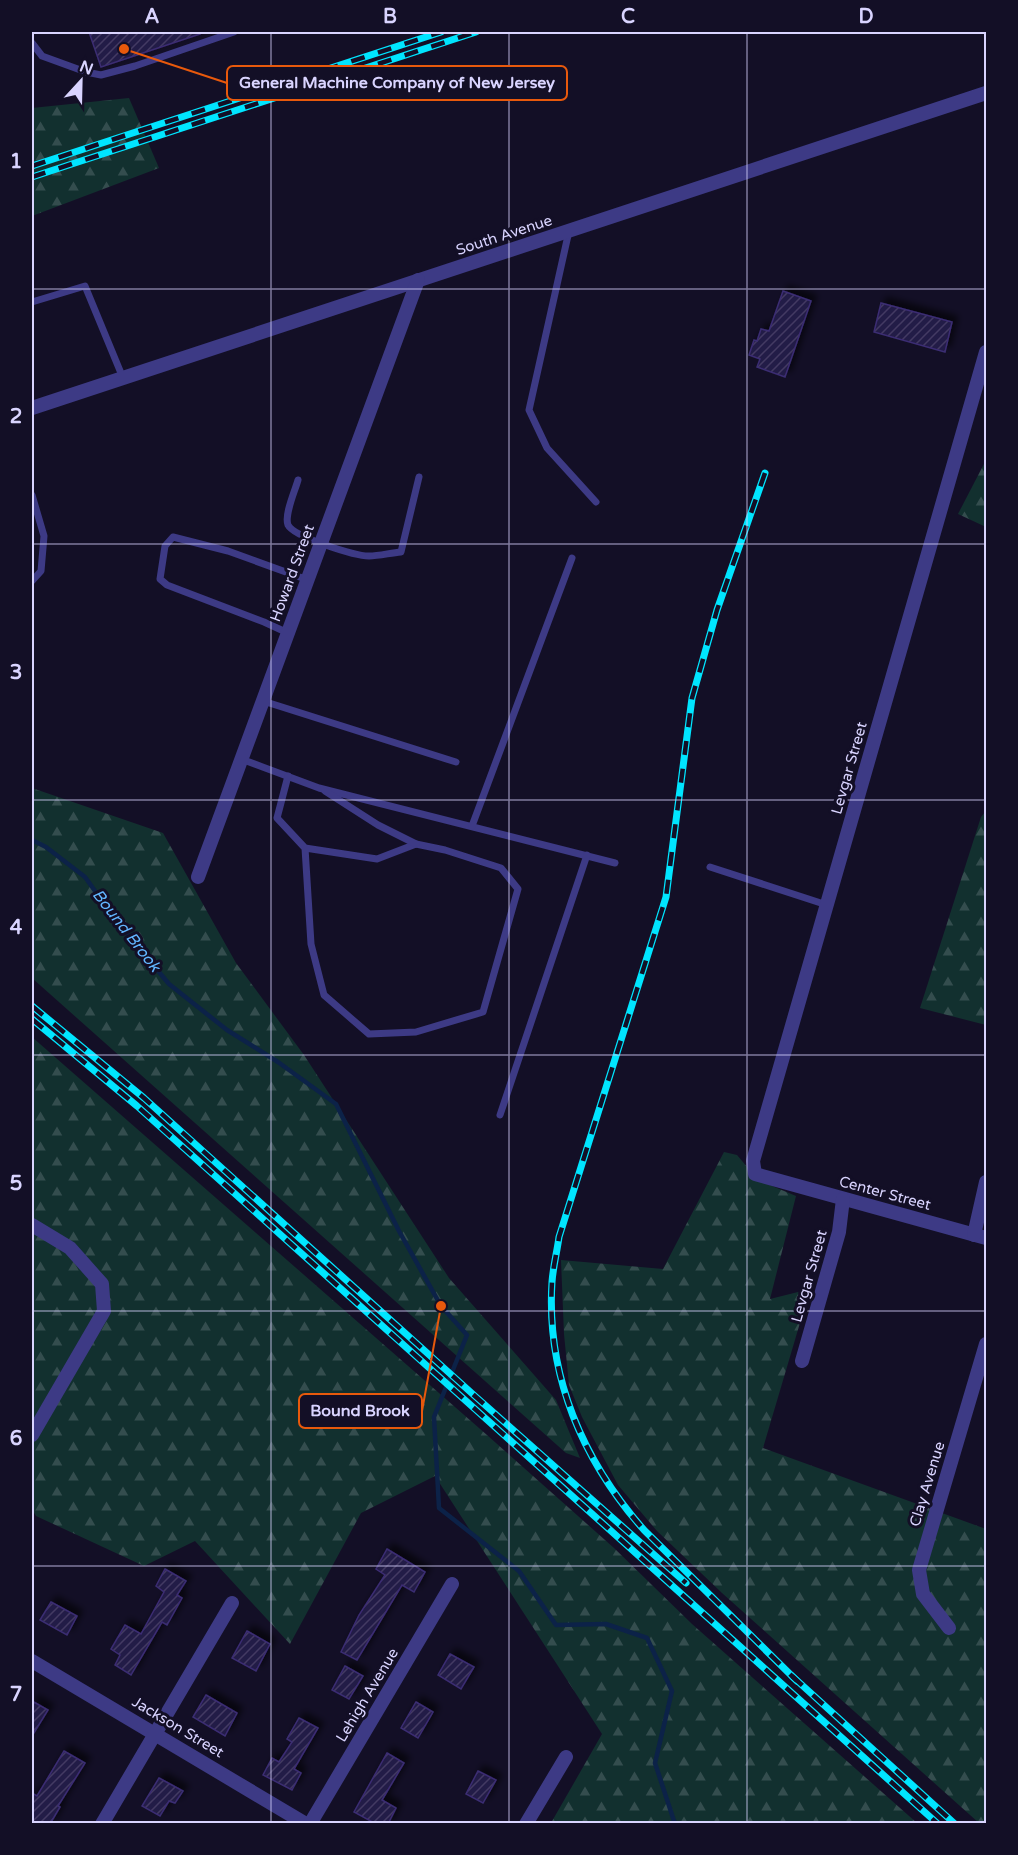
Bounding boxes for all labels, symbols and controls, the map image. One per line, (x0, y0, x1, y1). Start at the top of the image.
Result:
text: A (145, 5, 160, 29)
text: B (383, 5, 397, 29)
text: C (621, 5, 635, 29)
text: D (858, 5, 874, 29)
north arrow (51, 51, 111, 111)
text: N (77, 56, 96, 80)
callout: General Machine Company of New Jersey (227, 66, 567, 100)
text: General Machine Company of New Jersey (239, 73, 555, 93)
text: 1 (10, 150, 22, 174)
street label: South Avenue (454, 211, 554, 259)
text: 2 (10, 405, 22, 429)
street label: Howard Street (266, 522, 318, 624)
text: 3 (10, 661, 22, 685)
street label: Levgar Street (827, 719, 871, 816)
water label: Bound Brook (88, 885, 166, 977)
text: 4 (10, 916, 23, 940)
text: 5 (10, 1172, 22, 1196)
street label: Center Street (837, 1172, 933, 1214)
street label: Levgar Street (787, 1227, 831, 1324)
callout: Bound Brook (299, 1394, 422, 1428)
text: Bound Brook (310, 1401, 410, 1421)
text: 6 (10, 1427, 22, 1451)
street label: Clay Avenue (906, 1439, 948, 1529)
street label: Lehigh Avenue (332, 1645, 402, 1745)
text: 7 (10, 1683, 22, 1707)
street label: Jackson Street (129, 1693, 227, 1762)

